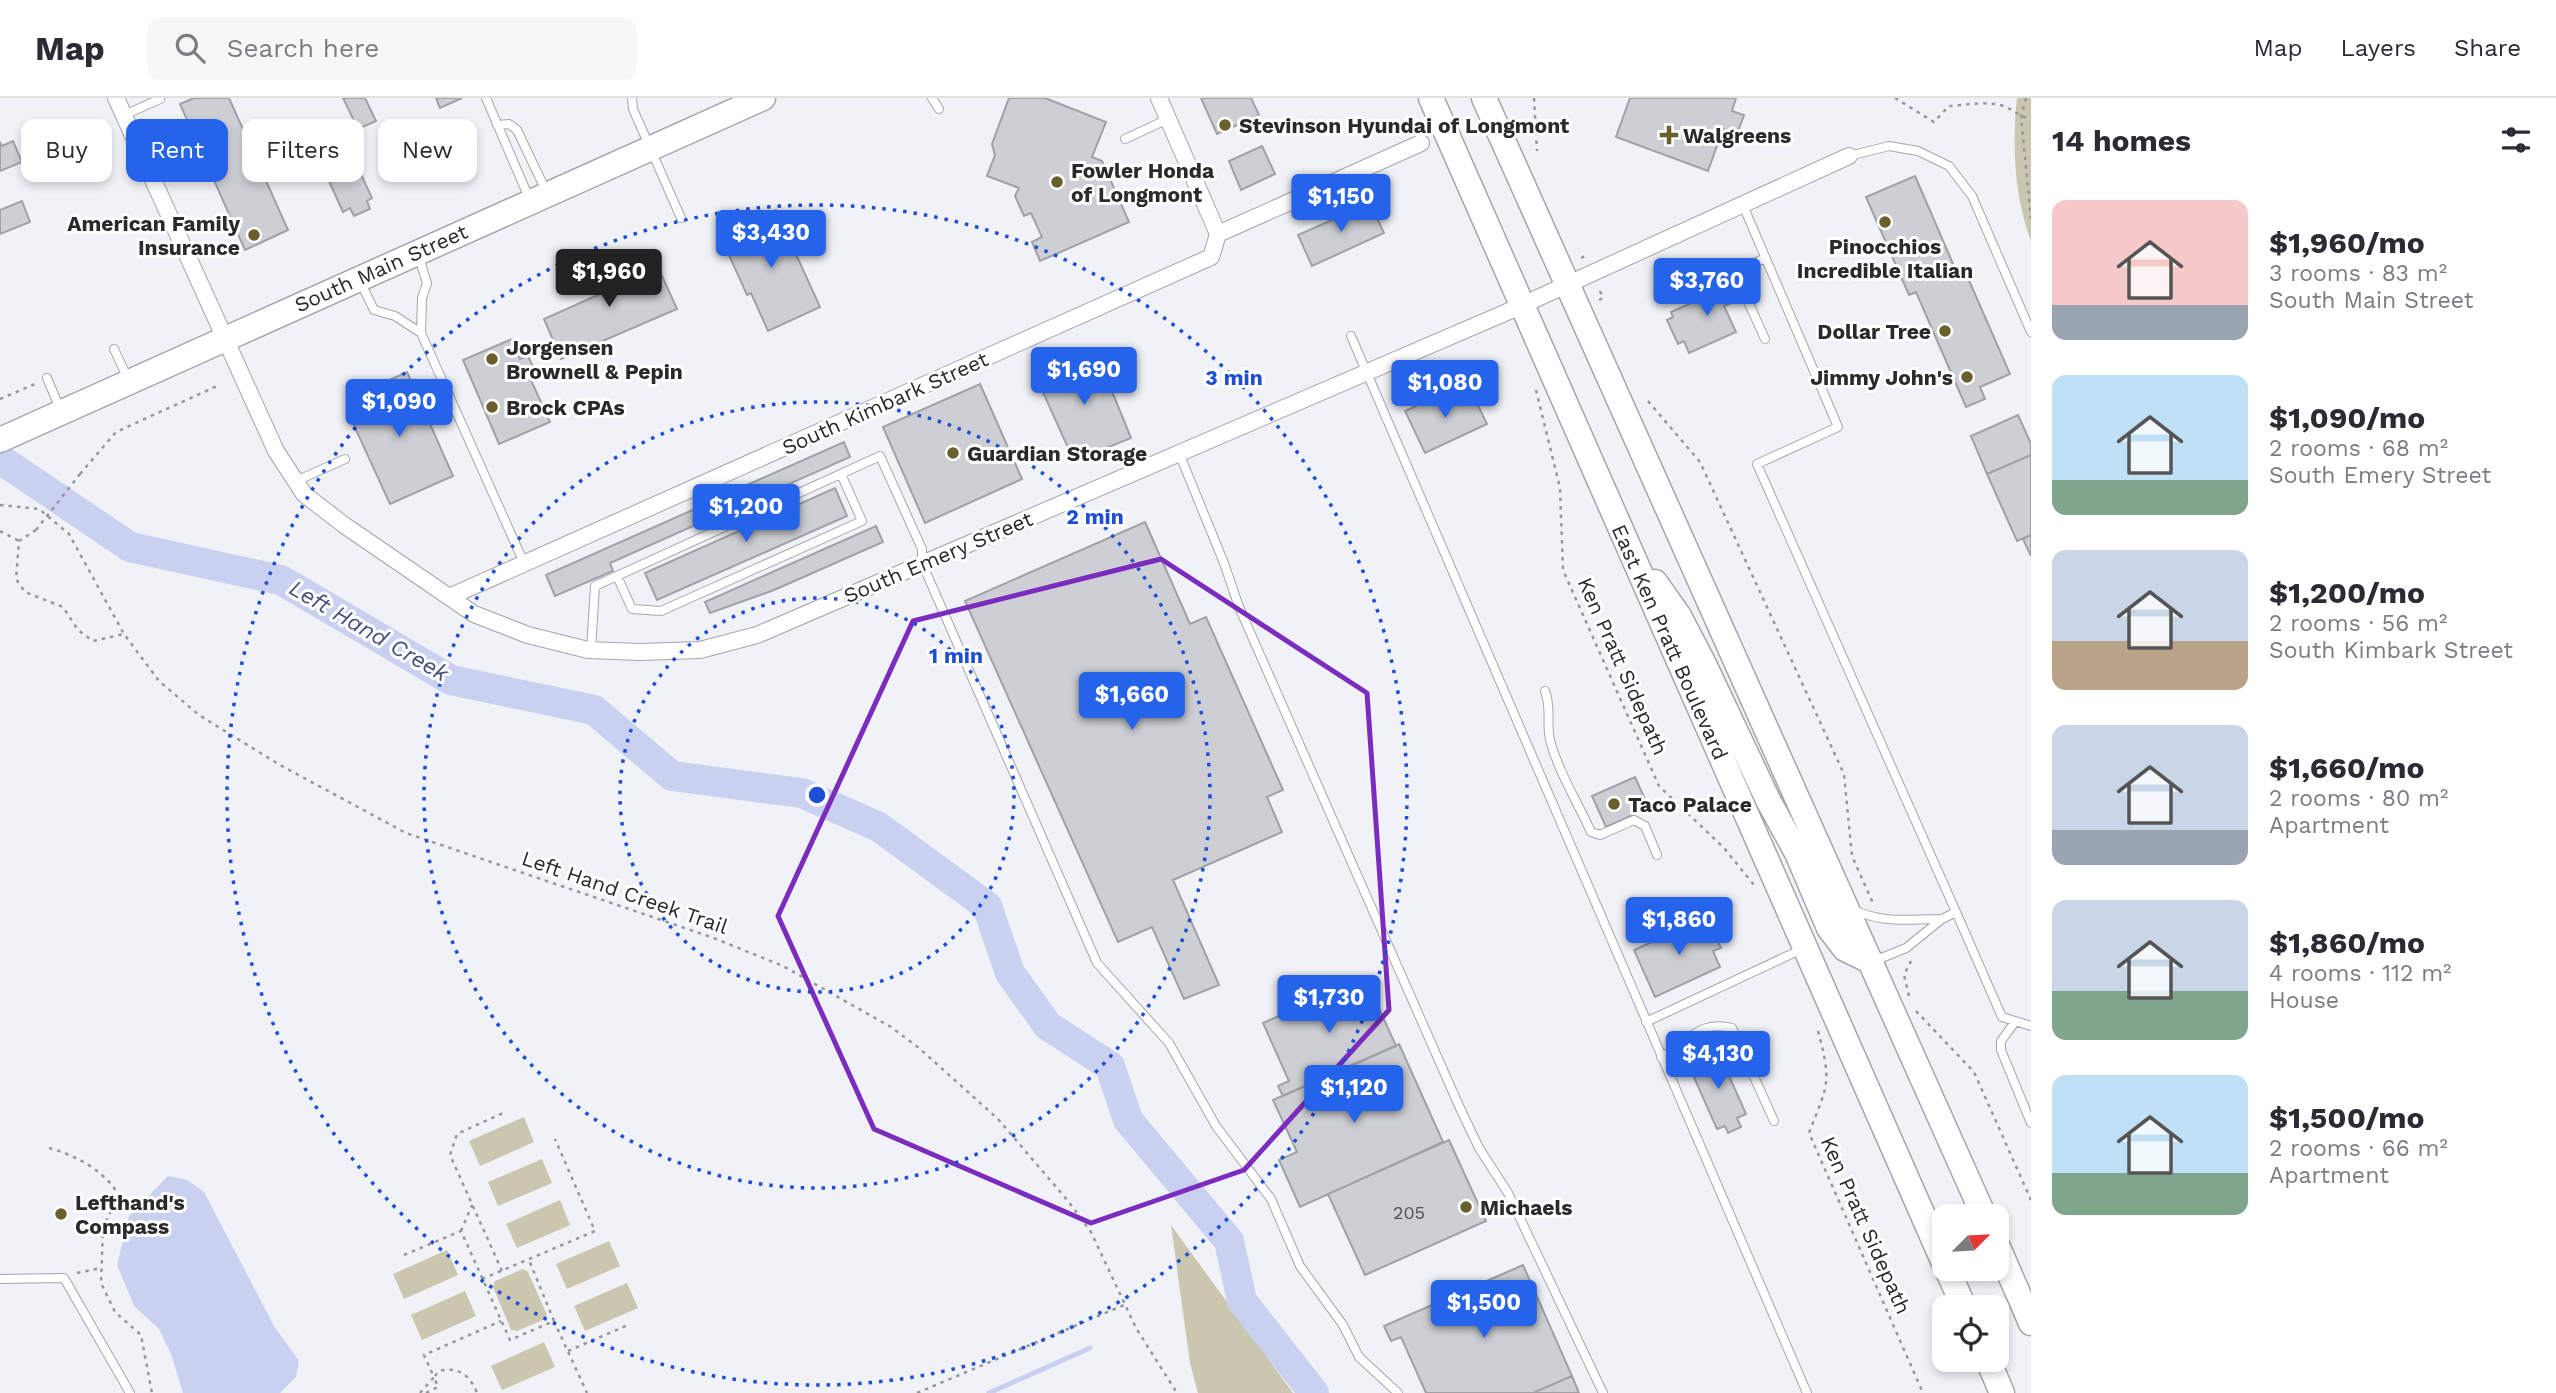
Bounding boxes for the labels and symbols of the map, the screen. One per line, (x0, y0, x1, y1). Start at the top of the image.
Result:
place label: Stevinson Hyundai of Longmont (1239, 113, 1569, 138)
marker: Stevinson Hyundai of Longmont (1217, 117, 1233, 133)
place label: Walgreens (1683, 123, 1791, 148)
marker: Walgreens (1661, 127, 1677, 143)
place label: Fowler Honda of Longmont (1071, 158, 1215, 207)
marker: Fowler Honda of Longmont (1049, 174, 1065, 190)
pin: $1,150 (1284, 174, 1398, 234)
place label: American Family Insurance (67, 211, 240, 260)
pin: $3,430 (714, 211, 828, 270)
marker: Pinocchios Incredible Italian (1877, 214, 1893, 230)
street label: South Main Street (291, 219, 472, 317)
marker: American Family Insurance (246, 227, 262, 243)
place label: Pinocchios Incredible Italian (1797, 234, 1973, 283)
pin: $1,960 (552, 250, 666, 309)
pin: $3,760 (1650, 258, 1764, 318)
place label: Dollar Tree (1817, 319, 1931, 344)
marker: Dollar Tree (1937, 323, 1953, 339)
place label: Jorgensen Brownell & Pepin (506, 335, 683, 384)
street label: South Kimbark Street (778, 346, 992, 460)
pin: $1,690 (1027, 348, 1141, 407)
marker: Jorgensen Brownell & Pepin (484, 351, 500, 367)
pin: $1,080 (1388, 360, 1502, 420)
text: 3 min (1205, 365, 1263, 390)
place label: Jimmy John's (1810, 365, 1953, 390)
marker: Jimmy John's (1959, 369, 1975, 385)
pin: $1,090 (342, 380, 456, 439)
place label: Brock CPAs (506, 395, 625, 420)
marker: Brock CPAs (484, 399, 500, 415)
place label: Guardian Storage (967, 441, 1147, 466)
marker: Guardian Storage (945, 445, 961, 461)
pin: $1,200 (689, 484, 803, 544)
text: 2 min (1066, 504, 1124, 529)
street label: South Emery Street (840, 506, 1036, 608)
street label: East Ken Pratt Boulevard (1607, 520, 1733, 764)
street label: Ken Pratt Sidepath (1573, 573, 1673, 759)
water label: Left Hand Creek (285, 574, 455, 688)
text: 1 min (929, 643, 983, 668)
pin: $1,660 (1075, 672, 1189, 732)
centre of rings (805, 783, 829, 807)
place label: Taco Palace (1628, 792, 1752, 817)
marker: Taco Palace (1606, 796, 1622, 812)
street label: Left Hand Creek Trail (519, 845, 732, 939)
pin: $1,860 (1622, 898, 1736, 957)
pin: $1,730 (1272, 976, 1386, 1035)
pin: $4,130 (1661, 1032, 1775, 1091)
pin: $1,120 (1297, 1066, 1411, 1125)
street label: Ken Pratt Sidepath (1816, 1132, 1916, 1318)
place label: Lefthand's Compass (75, 1190, 185, 1239)
place label: Michaels (1480, 1195, 1572, 1220)
marker: Michaels (1458, 1199, 1474, 1215)
house number: 205 (1393, 1202, 1425, 1223)
north arrow (1932, 1204, 2009, 1281)
marker: Lefthand's Compass (53, 1206, 69, 1222)
pin: $1,500 (1427, 1280, 1541, 1340)

